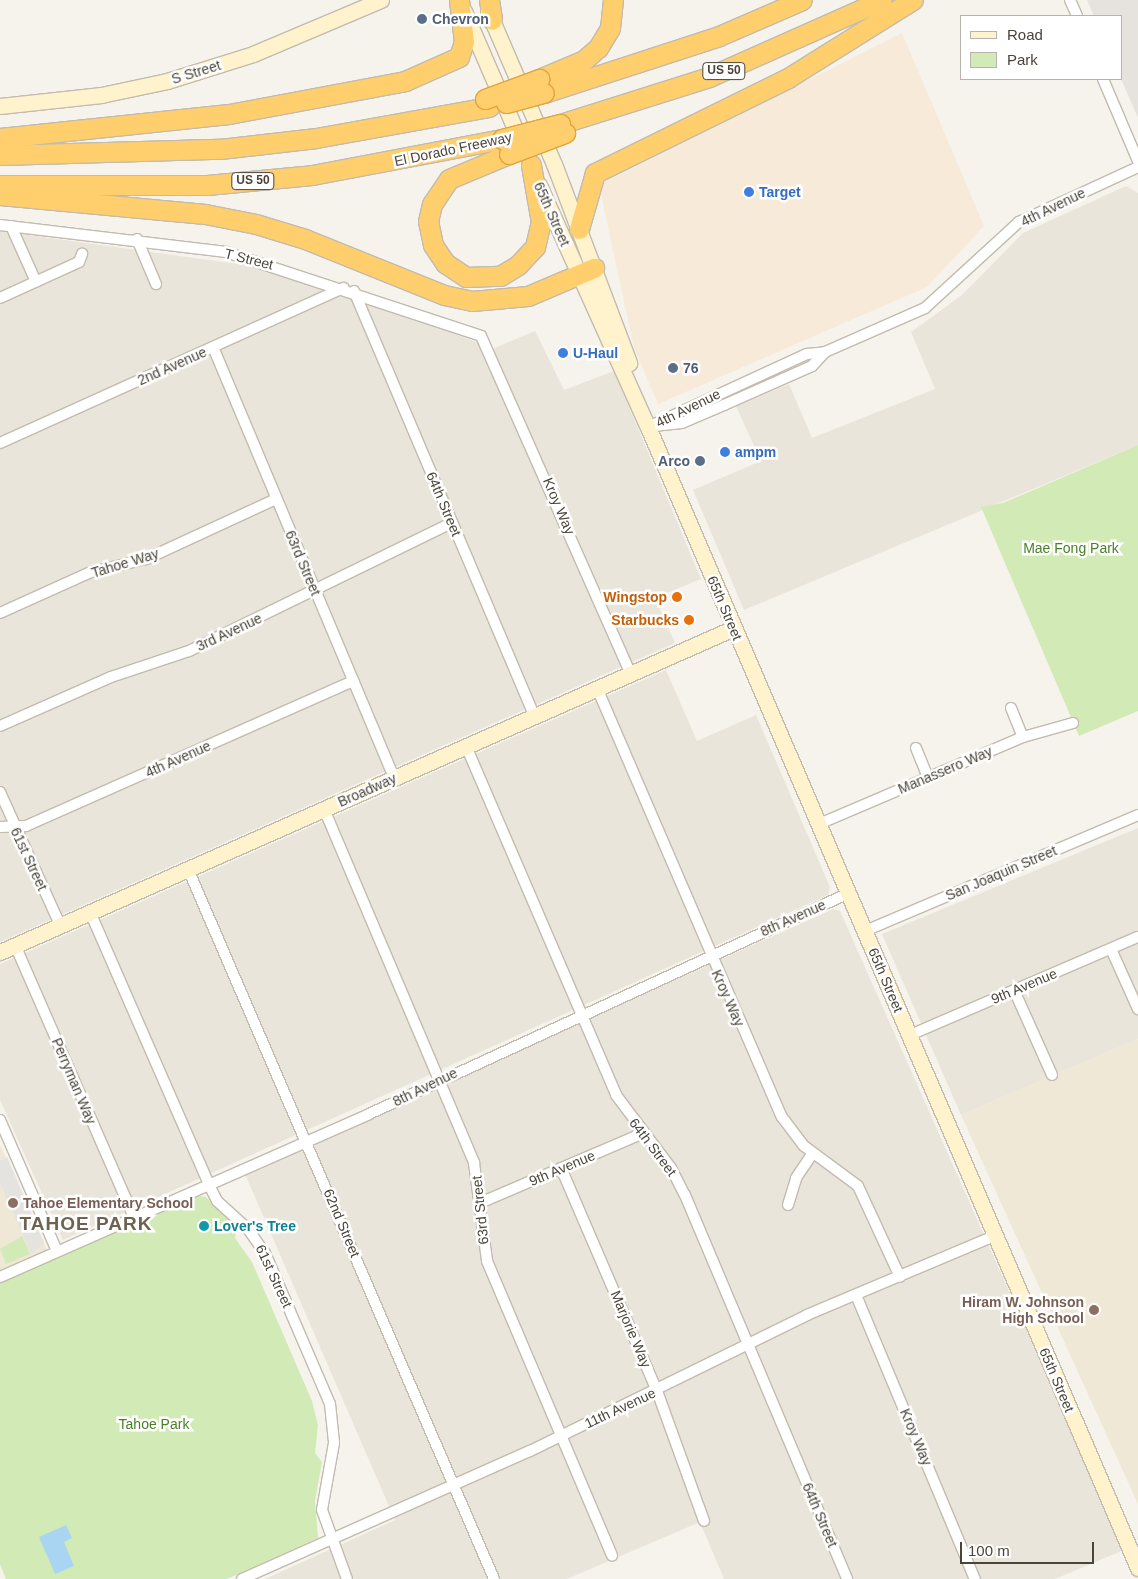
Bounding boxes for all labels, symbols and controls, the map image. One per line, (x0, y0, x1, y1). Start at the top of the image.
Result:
place label: Chevron (432, 11, 489, 27)
marker: Chevron (416, 13, 428, 25)
legend (960, 15, 1123, 80)
text: Road (1007, 26, 1043, 43)
text: Park (1007, 51, 1038, 68)
street label: S Street (169, 57, 223, 87)
road number: US 50 (702, 61, 746, 80)
street label: El Dorado Freeway (393, 128, 513, 170)
road number: US 50 (230, 172, 276, 190)
street label: 65th Street (530, 179, 574, 249)
place label: Target (759, 184, 801, 200)
street label: 4th Avenue (1018, 184, 1088, 230)
marker: Target (743, 186, 755, 198)
street label: T Street (223, 245, 275, 273)
street label: 2nd Avenue (135, 343, 209, 389)
place label: U-Haul (573, 345, 618, 361)
marker: U-Haul (557, 347, 569, 359)
place label: 76 (683, 360, 699, 376)
marker: 76 (667, 362, 679, 374)
street label: 4th Avenue (653, 385, 723, 431)
place label: ampm (735, 444, 776, 460)
marker: ampm (719, 446, 731, 458)
place label: Arco (658, 453, 690, 469)
marker: Arco (694, 455, 706, 467)
street label: 64th Street (423, 469, 465, 539)
street label: Kroy Way (540, 475, 578, 537)
street label: 63rd Street (282, 528, 324, 598)
park label: Mae Fong Park (1023, 540, 1119, 556)
street label: Tahoe Way (89, 545, 161, 581)
street label: 65th Street (704, 573, 746, 643)
place label: Wingstop (603, 589, 667, 605)
marker: Wingstop (671, 591, 683, 603)
street label: 3rd Avenue (193, 609, 265, 655)
place label: Starbucks (611, 612, 679, 628)
marker: Starbucks (683, 614, 695, 626)
street label: 4th Avenue (142, 737, 214, 781)
street label: Manassero Way (895, 743, 995, 797)
street label: Broadway (335, 770, 399, 810)
street label: 61st Street (7, 825, 51, 893)
street label: San Joaquin Street (943, 842, 1059, 904)
street label: 8th Avenue (757, 896, 829, 940)
street label: 65th Street (865, 945, 907, 1015)
street label: 9th Avenue (988, 964, 1060, 1008)
street label: Kroy Way (708, 967, 748, 1029)
street label: Perryman Way (48, 1035, 100, 1127)
street label: 8th Avenue (390, 1064, 460, 1110)
street label: 64th Street (626, 1115, 680, 1179)
street label: 9th Avenue (526, 1146, 598, 1190)
street label: 63rd Street (468, 1175, 492, 1245)
street label: 62nd Street (320, 1186, 364, 1260)
place label: Tahoe Elementary School (23, 1195, 193, 1211)
marker: Tahoe Elementary School (7, 1197, 19, 1209)
district label: TAHOE PARK (18, 1213, 154, 1235)
place label: Lover's Tree (214, 1218, 296, 1234)
marker: Lover's Tree (198, 1220, 210, 1232)
street label: 61st Street (252, 1242, 296, 1310)
street label: Marjorie Way (607, 1288, 655, 1370)
place label: Hiram W. Johnson High School (962, 1294, 1084, 1326)
marker: Hiram W. Johnson High School (1088, 1304, 1100, 1316)
street label: 65th Street (1036, 1345, 1078, 1415)
street label: 11th Avenue (581, 1384, 659, 1432)
street label: Kroy Way (897, 1406, 935, 1468)
park label: Tahoe Park (119, 1416, 189, 1432)
street label: 64th Street (799, 1480, 841, 1550)
scale bar (963, 1532, 1097, 1564)
text: 100 m (968, 1542, 1010, 1559)

